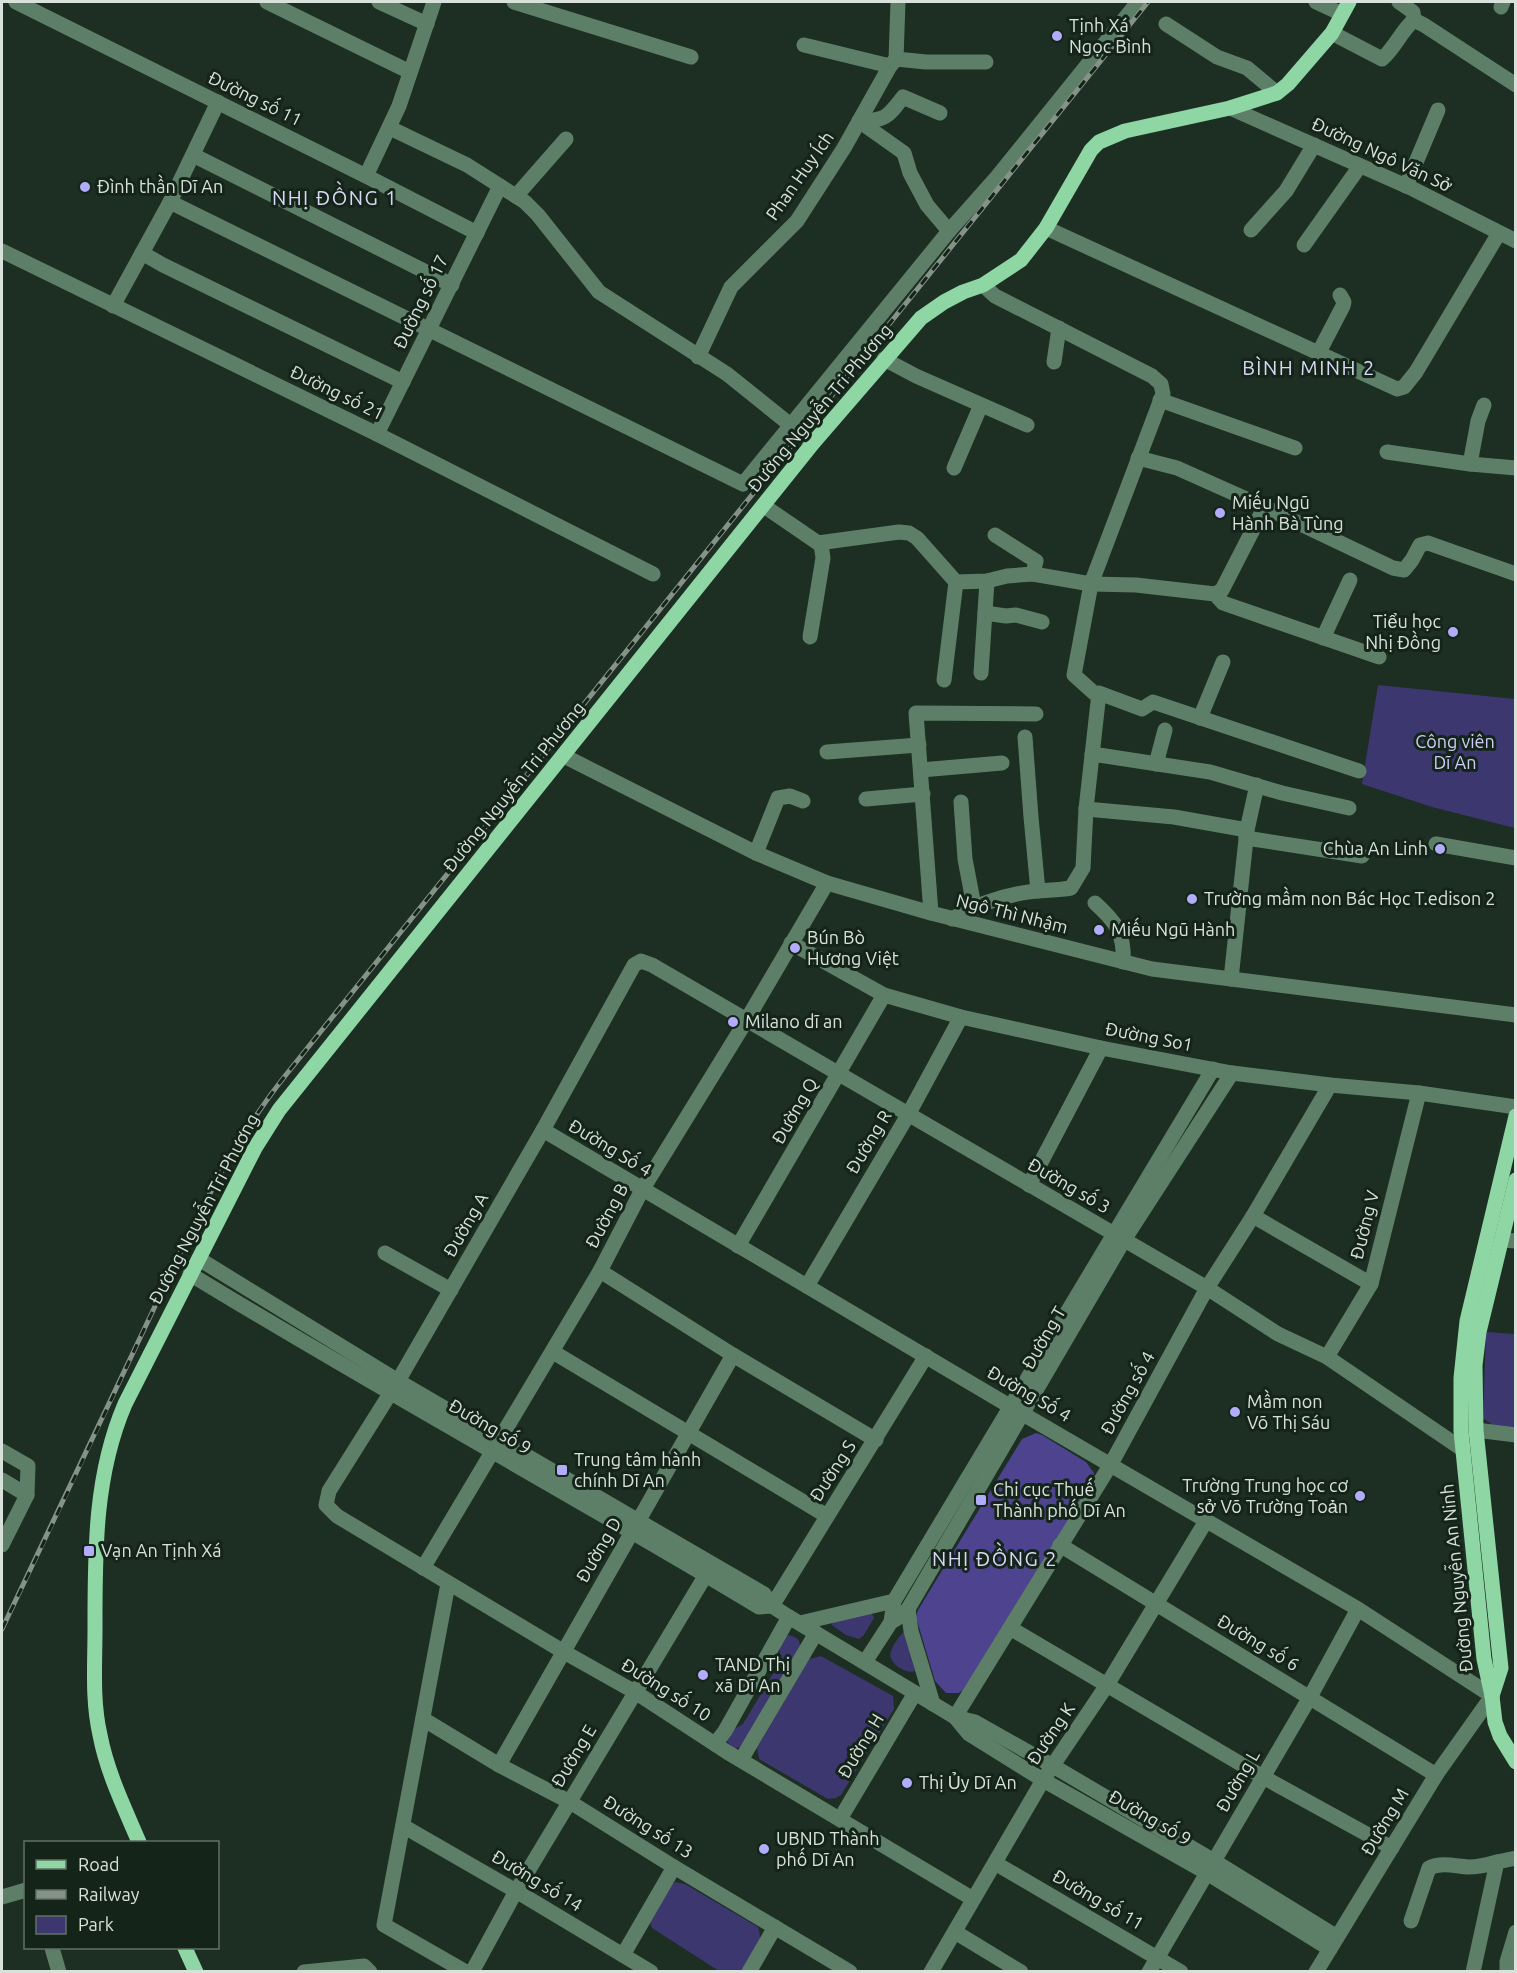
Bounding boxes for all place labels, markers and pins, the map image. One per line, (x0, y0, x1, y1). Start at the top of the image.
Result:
place label: Tịnh Xá Ngọc Bình (1069, 15, 1152, 56)
marker: Tịnh Xá Ngọc Bình (1050, 29, 1064, 43)
place label: Đình thần Dĩ An (97, 174, 223, 196)
marker: Đình thần Dĩ An (78, 180, 92, 194)
place label: Miếu Ngũ Hành Bà Tùng (1232, 490, 1344, 533)
marker: Miếu Ngũ Hành Bà Tùng (1213, 506, 1227, 520)
place label: Tiểu học Nhị Đồng (1365, 611, 1441, 652)
marker: Tiểu học Nhị Đồng (1446, 625, 1460, 639)
place label: Chùa An Linh (1323, 838, 1428, 858)
marker: Chùa An Linh (1433, 842, 1447, 856)
place label: Trường mầm non Bác Học T.edison 2 (1204, 886, 1496, 908)
marker: Trường mầm non Bác Học T.edison 2 (1185, 892, 1199, 906)
place label: Miếu Ngũ Hành (1111, 917, 1235, 939)
marker: Miếu Ngũ Hành (1092, 923, 1106, 937)
place label: Bún Bò Hương Việt (807, 927, 899, 968)
marker: Bún Bò Hương Việt (788, 941, 802, 955)
place label: Milano dĩ an (745, 1011, 843, 1031)
marker: Milano dĩ an (726, 1015, 740, 1029)
place label: Mầm non Võ Thị Sáu (1247, 1389, 1330, 1432)
marker: Mầm non Võ Thị Sáu (1228, 1405, 1242, 1419)
place label: Trung tâm hành chính Dĩ An (574, 1449, 701, 1490)
marker: Trung tâm hành chính Dĩ An (555, 1463, 569, 1477)
place label: Trường Trung học cơ sở Võ Trường Toản (1182, 1475, 1348, 1516)
place label: Chi cục Thuế Thành phố Dĩ An (993, 1477, 1126, 1520)
marker: Trường Trung học cơ sở Võ Trường Toản (1353, 1489, 1367, 1503)
marker: Chi cục Thuế Thành phố Dĩ An (974, 1493, 988, 1507)
place label: Vạn An Tịnh Xá (101, 1540, 222, 1560)
marker: Vạn An Tịnh Xá (82, 1544, 96, 1558)
place label: TAND Thị xã Dĩ An (715, 1654, 790, 1695)
marker: TAND Thị xã Dĩ An (696, 1668, 710, 1682)
place label: Thị Ủy Dĩ An (919, 1772, 1017, 1792)
marker: Thị Ủy Dĩ An (900, 1776, 914, 1790)
place label: UBND Thành phố Dĩ An (776, 1828, 880, 1869)
marker: UBND Thành phố Dĩ An (757, 1842, 771, 1856)

